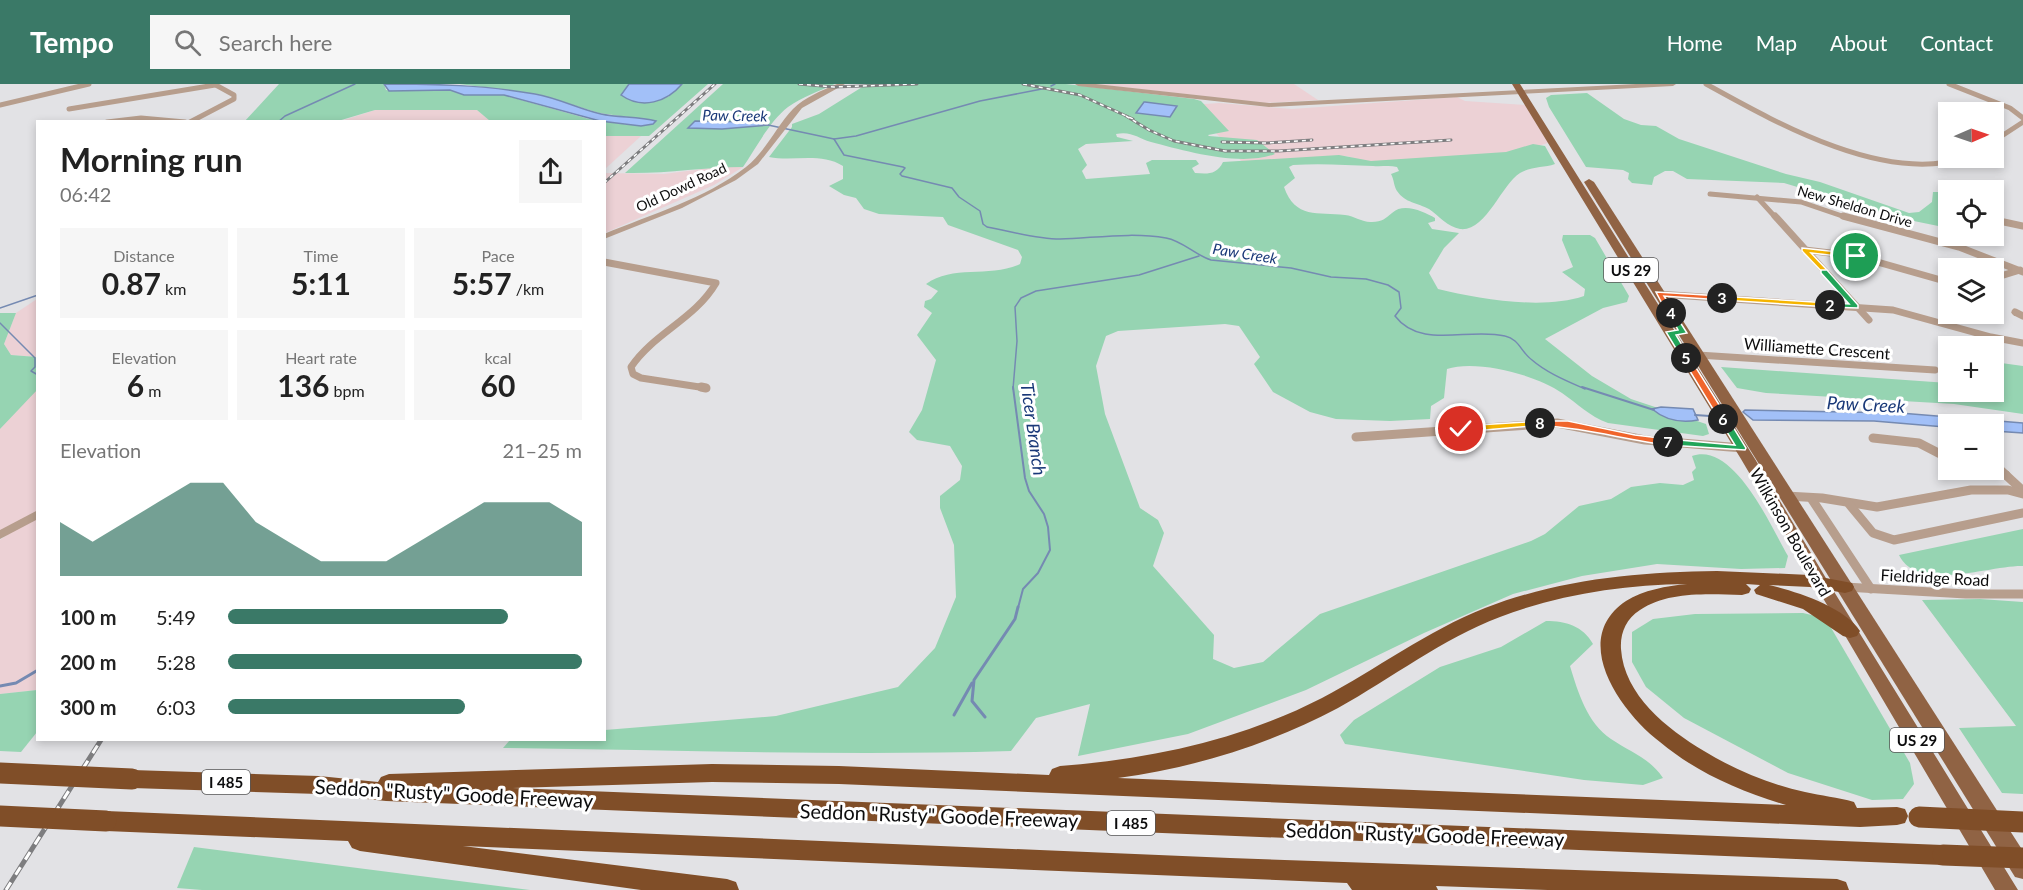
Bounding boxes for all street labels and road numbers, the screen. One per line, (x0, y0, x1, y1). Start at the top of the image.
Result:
street label: Old Dowd Road (633, 159, 729, 215)
street label: New Sheldon Drive (1796, 181, 1914, 231)
road number: US 29 (1604, 258, 1658, 282)
street label: Williamette Crescent (1743, 333, 1891, 363)
street label: Wilkinson Boulevard (1747, 465, 1835, 599)
street label: Fieldridge Road (1880, 565, 1990, 589)
road number: US 29 (1890, 728, 1944, 752)
road number: I 485 (202, 770, 250, 794)
street label: Seddon "Rusty" Goode Freeway (314, 774, 594, 812)
street label: Seddon "Rusty" Goode Freeway (799, 798, 1079, 832)
road number: I 485 (1107, 811, 1155, 835)
street label: Seddon "Rusty" Goode Freeway (1285, 817, 1565, 851)

